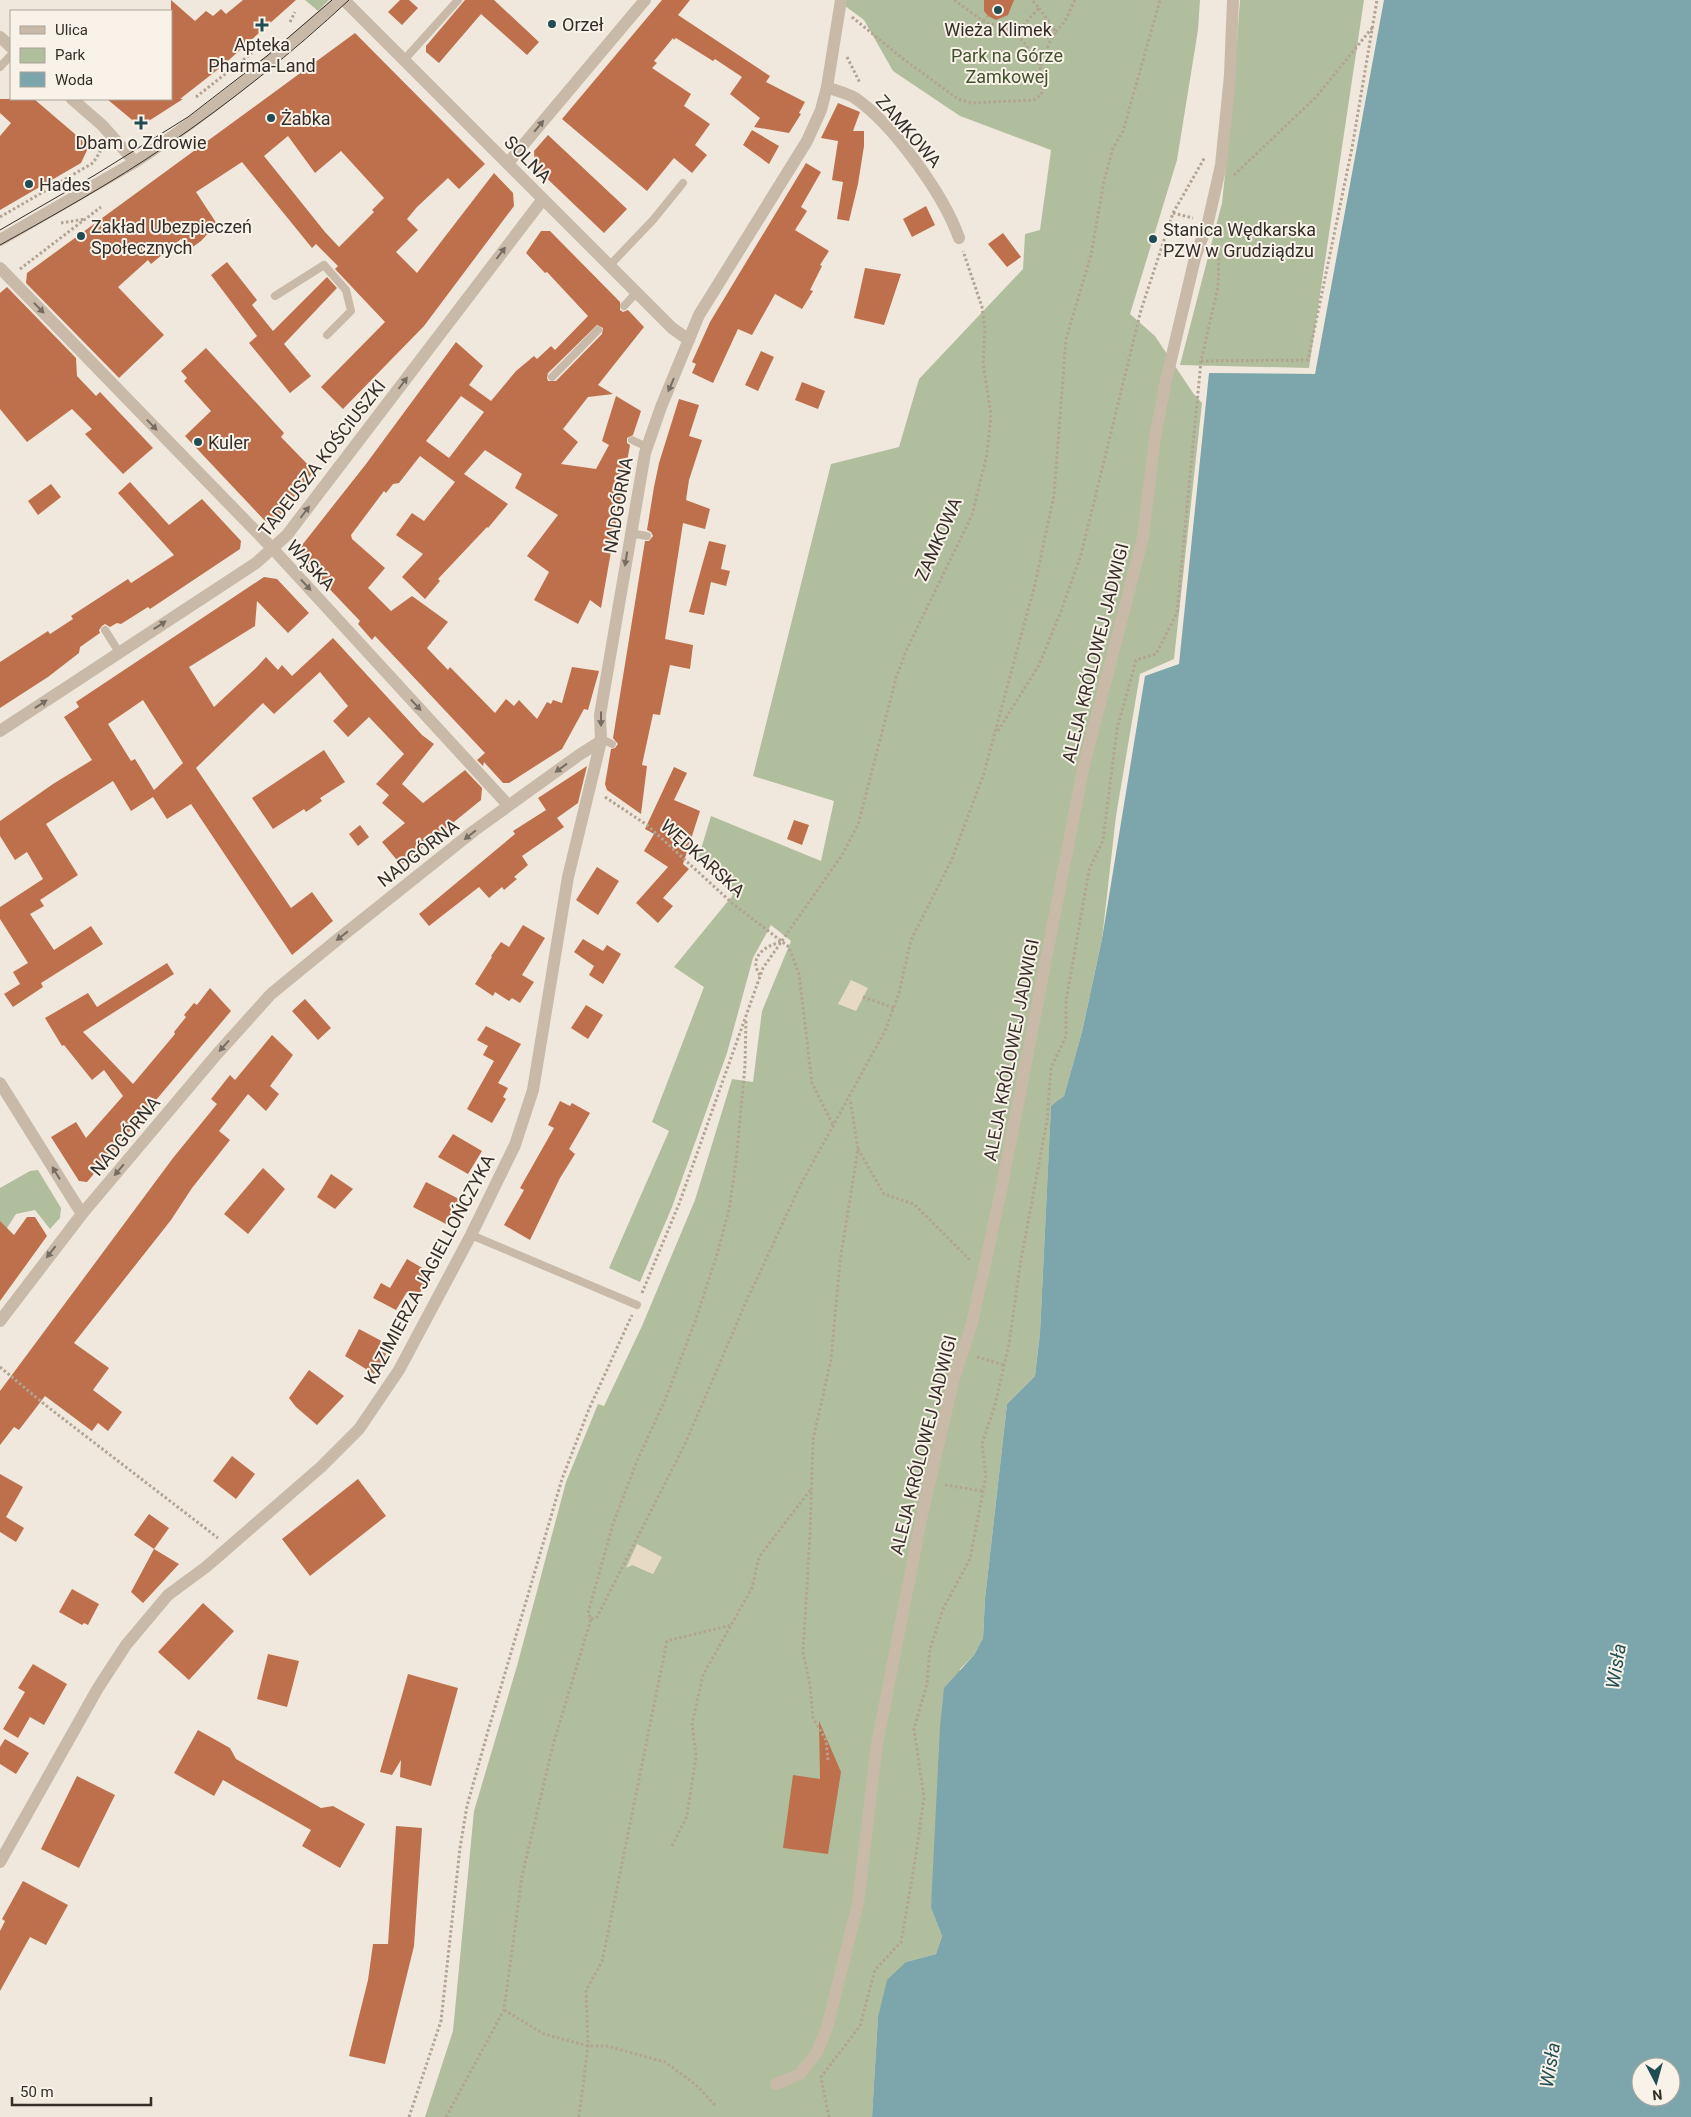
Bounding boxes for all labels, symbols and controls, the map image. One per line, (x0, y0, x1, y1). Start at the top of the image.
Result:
marker: Wieża Klimek (992, 4, 1004, 16)
legend (10, 10, 172, 100)
place label: Orzeł (562, 14, 604, 35)
marker: Orzeł (546, 18, 558, 30)
marker: Apteka Pharma-Land (256, 19, 268, 31)
place label: Wieża Klimek (944, 19, 1053, 40)
text: Ulica (55, 21, 88, 39)
place label: Apteka Pharma-Land (208, 34, 316, 76)
park label: Park na Górze Zamkowej (951, 45, 1063, 87)
text: Park (55, 46, 86, 64)
text: Woda (55, 71, 93, 89)
street label: ZAMKOWA (872, 90, 946, 172)
place label: Żabka (281, 108, 331, 129)
marker: Żabka (265, 112, 277, 124)
marker: Dbam o Zdrowie (135, 117, 147, 129)
one-way arrow (534, 120, 545, 133)
street label: SOLNA (500, 131, 556, 187)
place label: Dbam o Zdrowie (75, 132, 207, 153)
place label: Hades (39, 174, 91, 195)
marker: Hades (23, 178, 35, 190)
place label: Zakład Ubezpieczeń Społecznych (91, 216, 252, 258)
place label: Stanica Wędkarska PZW w Grudziądzu (1163, 219, 1316, 261)
marker: Zakład Ubezpieczeń Społecznych (75, 230, 87, 242)
marker: Stanica Wędkarska PZW w Grudziądzu (1147, 233, 1159, 245)
one-way arrow (496, 247, 507, 260)
one-way arrow (33, 302, 45, 314)
street label: TADEUSZA KOŚCIUSZKI (254, 375, 390, 541)
one-way arrow (398, 376, 408, 390)
one-way arrow (666, 378, 674, 392)
one-way arrow (146, 418, 158, 430)
place label: Kuler (208, 432, 249, 453)
marker: Kuler (192, 436, 204, 448)
street label: NADGÓRNA (599, 455, 637, 555)
street label: ZAMKOWA (910, 494, 966, 584)
one-way arrow (299, 506, 310, 519)
street label: WĄSKA (282, 536, 340, 595)
street label: ALEJA KRÓLOWEJ JADWIGI (1057, 541, 1133, 765)
one-way arrow (621, 551, 629, 567)
one-way arrow (300, 579, 312, 591)
one-way arrow (153, 621, 167, 630)
one-way arrow (410, 698, 422, 710)
one-way arrow (34, 699, 47, 709)
one-way arrow (597, 712, 605, 728)
one-way arrow (554, 763, 567, 773)
street label: NADGÓRNA (373, 815, 463, 891)
street label: WĘDKARSKA (657, 815, 750, 901)
one-way arrow (464, 829, 477, 840)
one-way arrow (336, 930, 349, 941)
street label: ALEJA KRÓLOWEJ JADWIGI (979, 937, 1043, 1163)
one-way arrow (218, 1040, 230, 1052)
street label: NADGÓRNA (86, 1092, 164, 1180)
street label: KAZIMIERZA JAGIELLOŃCZYKA (359, 1150, 499, 1387)
one-way arrow (113, 1164, 124, 1177)
one-way arrow (51, 1166, 61, 1179)
one-way arrow (46, 1245, 57, 1258)
street label: ALEJA KRÓLOWEJ JADWIGI (885, 1333, 961, 1557)
water label: Wisła (1601, 1642, 1631, 1690)
water label: Wisła (1535, 2041, 1565, 2089)
north arrow (1631, 2057, 1681, 2107)
scale bar (12, 2074, 151, 2106)
text: 50 m (20, 2083, 54, 2101)
text: N (1652, 2086, 1663, 2103)

